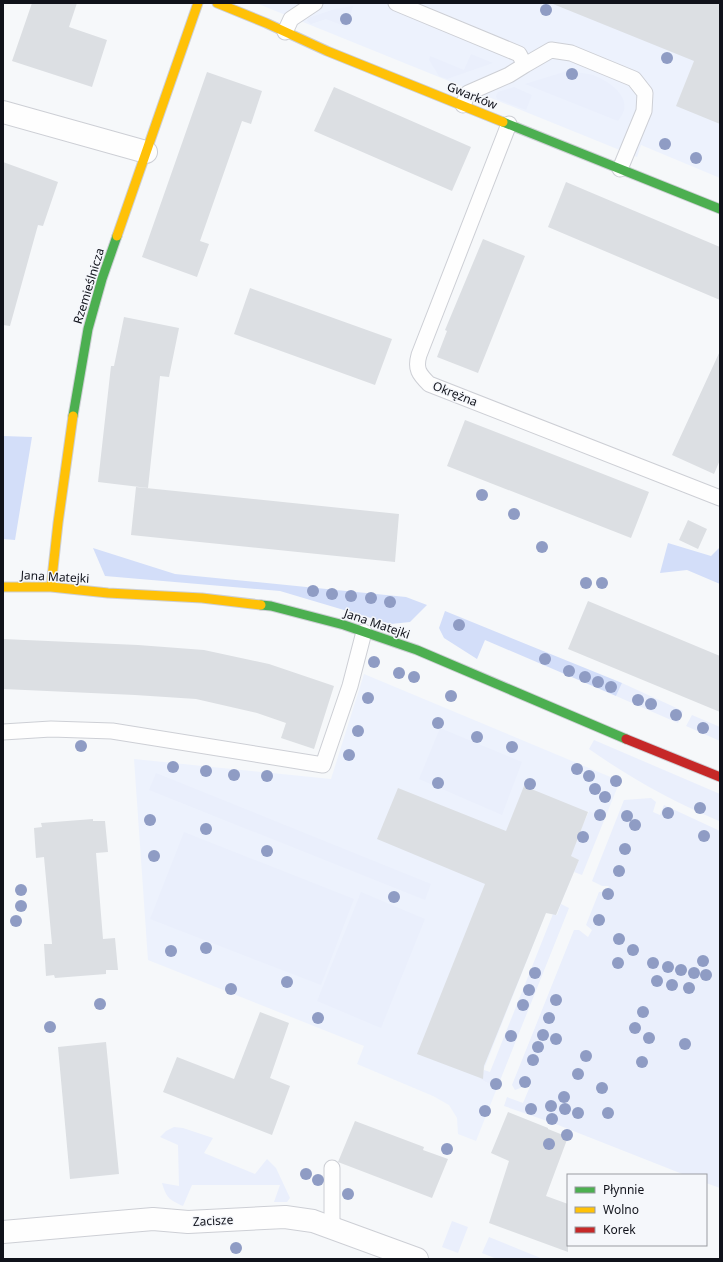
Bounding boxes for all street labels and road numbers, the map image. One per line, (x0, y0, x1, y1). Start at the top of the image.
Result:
street label: Gwarków (445, 78, 500, 114)
street label: Rzemieślnicza (69, 246, 108, 326)
street label: Okrężna (430, 377, 480, 410)
street label: Jana Matejki (19, 566, 90, 587)
street label: Jana Matejki (341, 604, 412, 643)
street label: Zacisze (192, 1211, 234, 1230)

